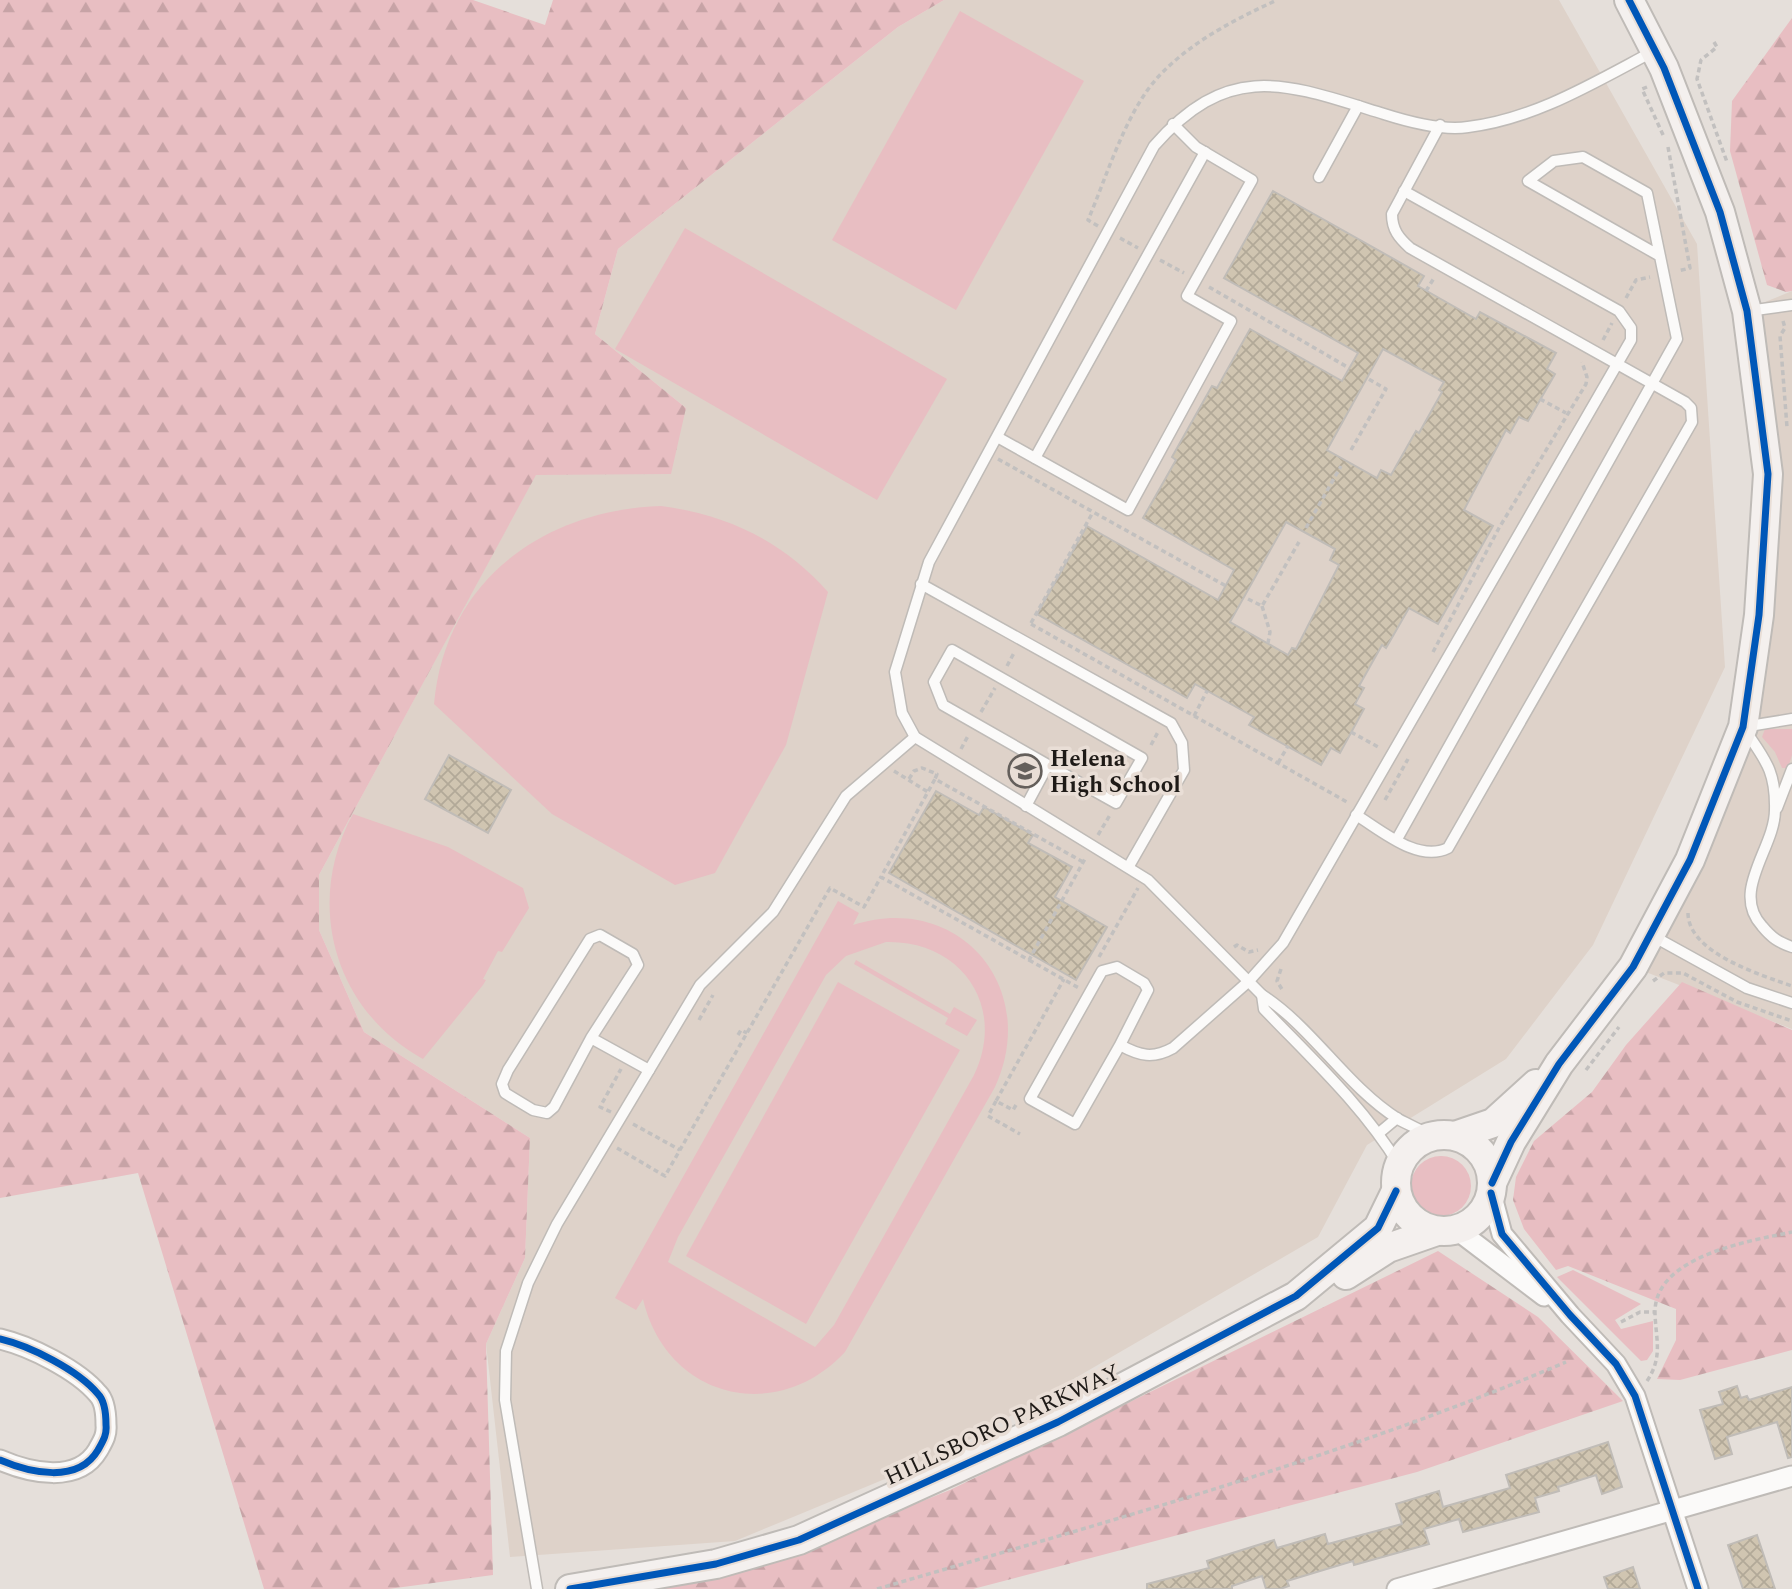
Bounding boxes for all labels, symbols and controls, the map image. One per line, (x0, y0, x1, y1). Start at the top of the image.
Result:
place label: Helena High School (1050, 742, 1181, 803)
school or university icon: Helena High School (1006, 752, 1044, 790)
street label: HILLSBORO PARKWAY (879, 1355, 1126, 1495)

